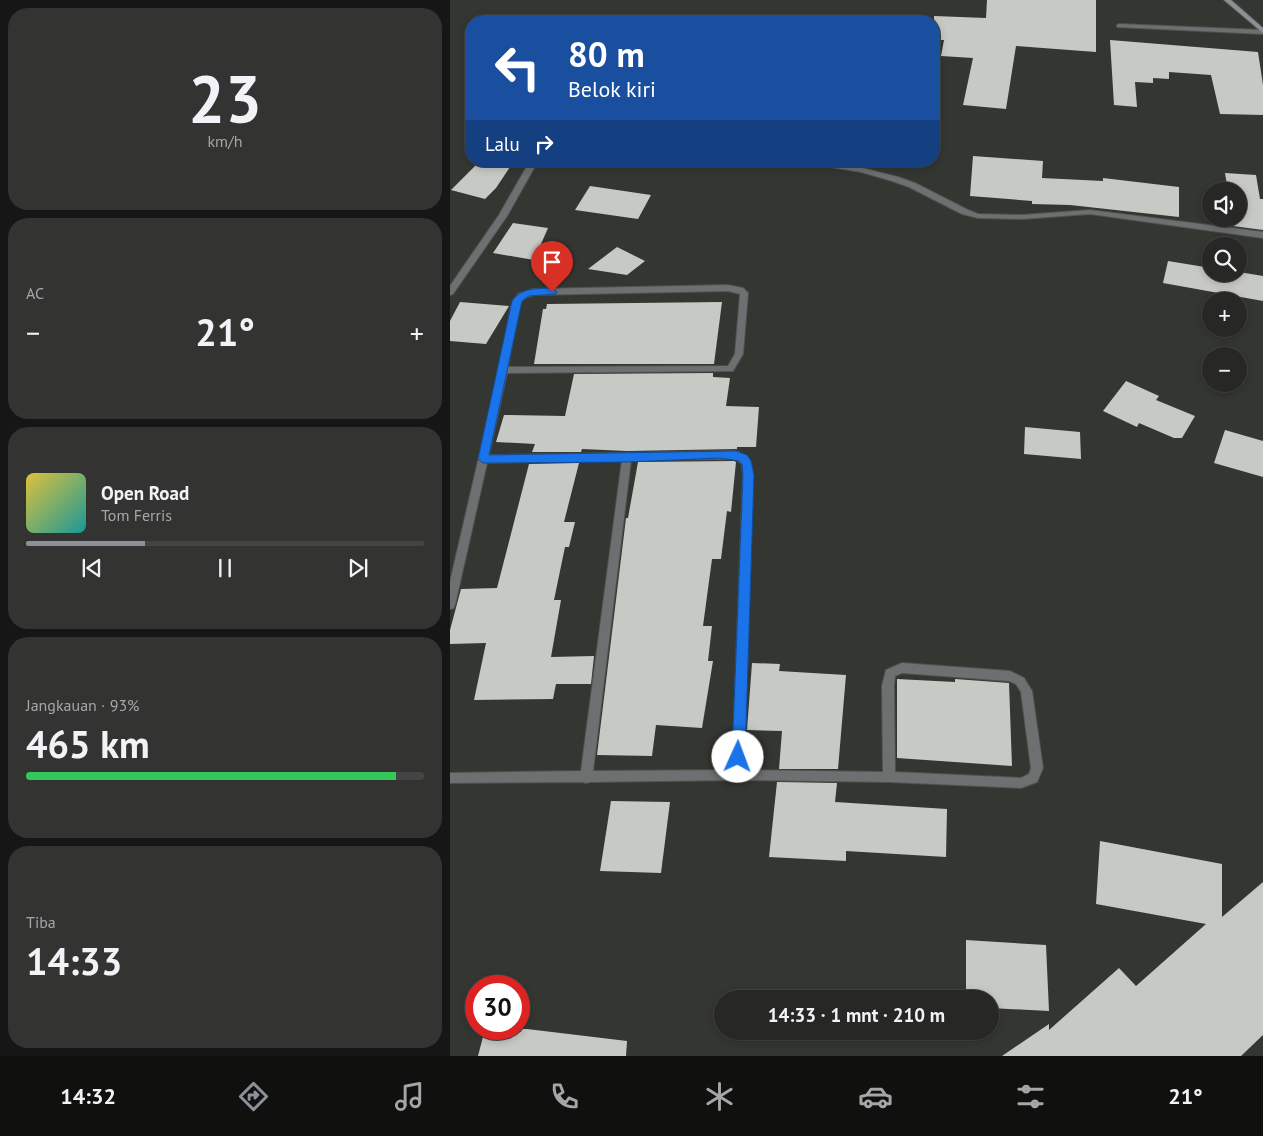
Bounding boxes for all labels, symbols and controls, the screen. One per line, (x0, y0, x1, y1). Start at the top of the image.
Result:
text: 80 m (568, 31, 645, 77)
icon: left (485, 35, 550, 100)
text: 23 (188, 56, 262, 140)
text: Belok kiri (568, 75, 656, 103)
icon: right (530, 130, 558, 158)
text: km/h (207, 131, 243, 151)
text: Lalu (485, 132, 520, 156)
map controls (1202, 182, 1247, 392)
button: sound (1202, 182, 1247, 227)
button: search (1202, 237, 1247, 282)
pin (531, 241, 573, 292)
icon: arrive (538, 248, 566, 276)
text: AC (26, 283, 44, 303)
button: + (1202, 292, 1247, 337)
text: 21° (195, 307, 255, 356)
text: − (26, 314, 40, 351)
text: + (410, 314, 424, 351)
button: − (1202, 347, 1247, 392)
text: Open Road (101, 481, 189, 505)
text: Tom Ferris (101, 505, 172, 525)
icon: previous (78, 554, 106, 582)
icon: pause (211, 554, 239, 582)
icon: next (344, 554, 372, 582)
text: Jangkauan · 93% (26, 695, 139, 715)
text: 465 km (26, 719, 150, 768)
position arrow (711, 730, 763, 782)
text: Tiba (26, 912, 56, 932)
text: 14:33 (26, 936, 122, 985)
speed limit sign: 30 (465, 975, 530, 1040)
text: 14:33 · 1 mnt · 210 m (768, 1003, 945, 1027)
icon: directions (236, 1079, 271, 1114)
icon: music (392, 1079, 427, 1114)
icon: phone (547, 1079, 582, 1114)
icon: climate (702, 1079, 737, 1114)
icon: car (858, 1079, 893, 1114)
icon: filters (1013, 1079, 1048, 1114)
text: 14:32 (60, 1082, 116, 1110)
text: 21° (1168, 1082, 1203, 1110)

